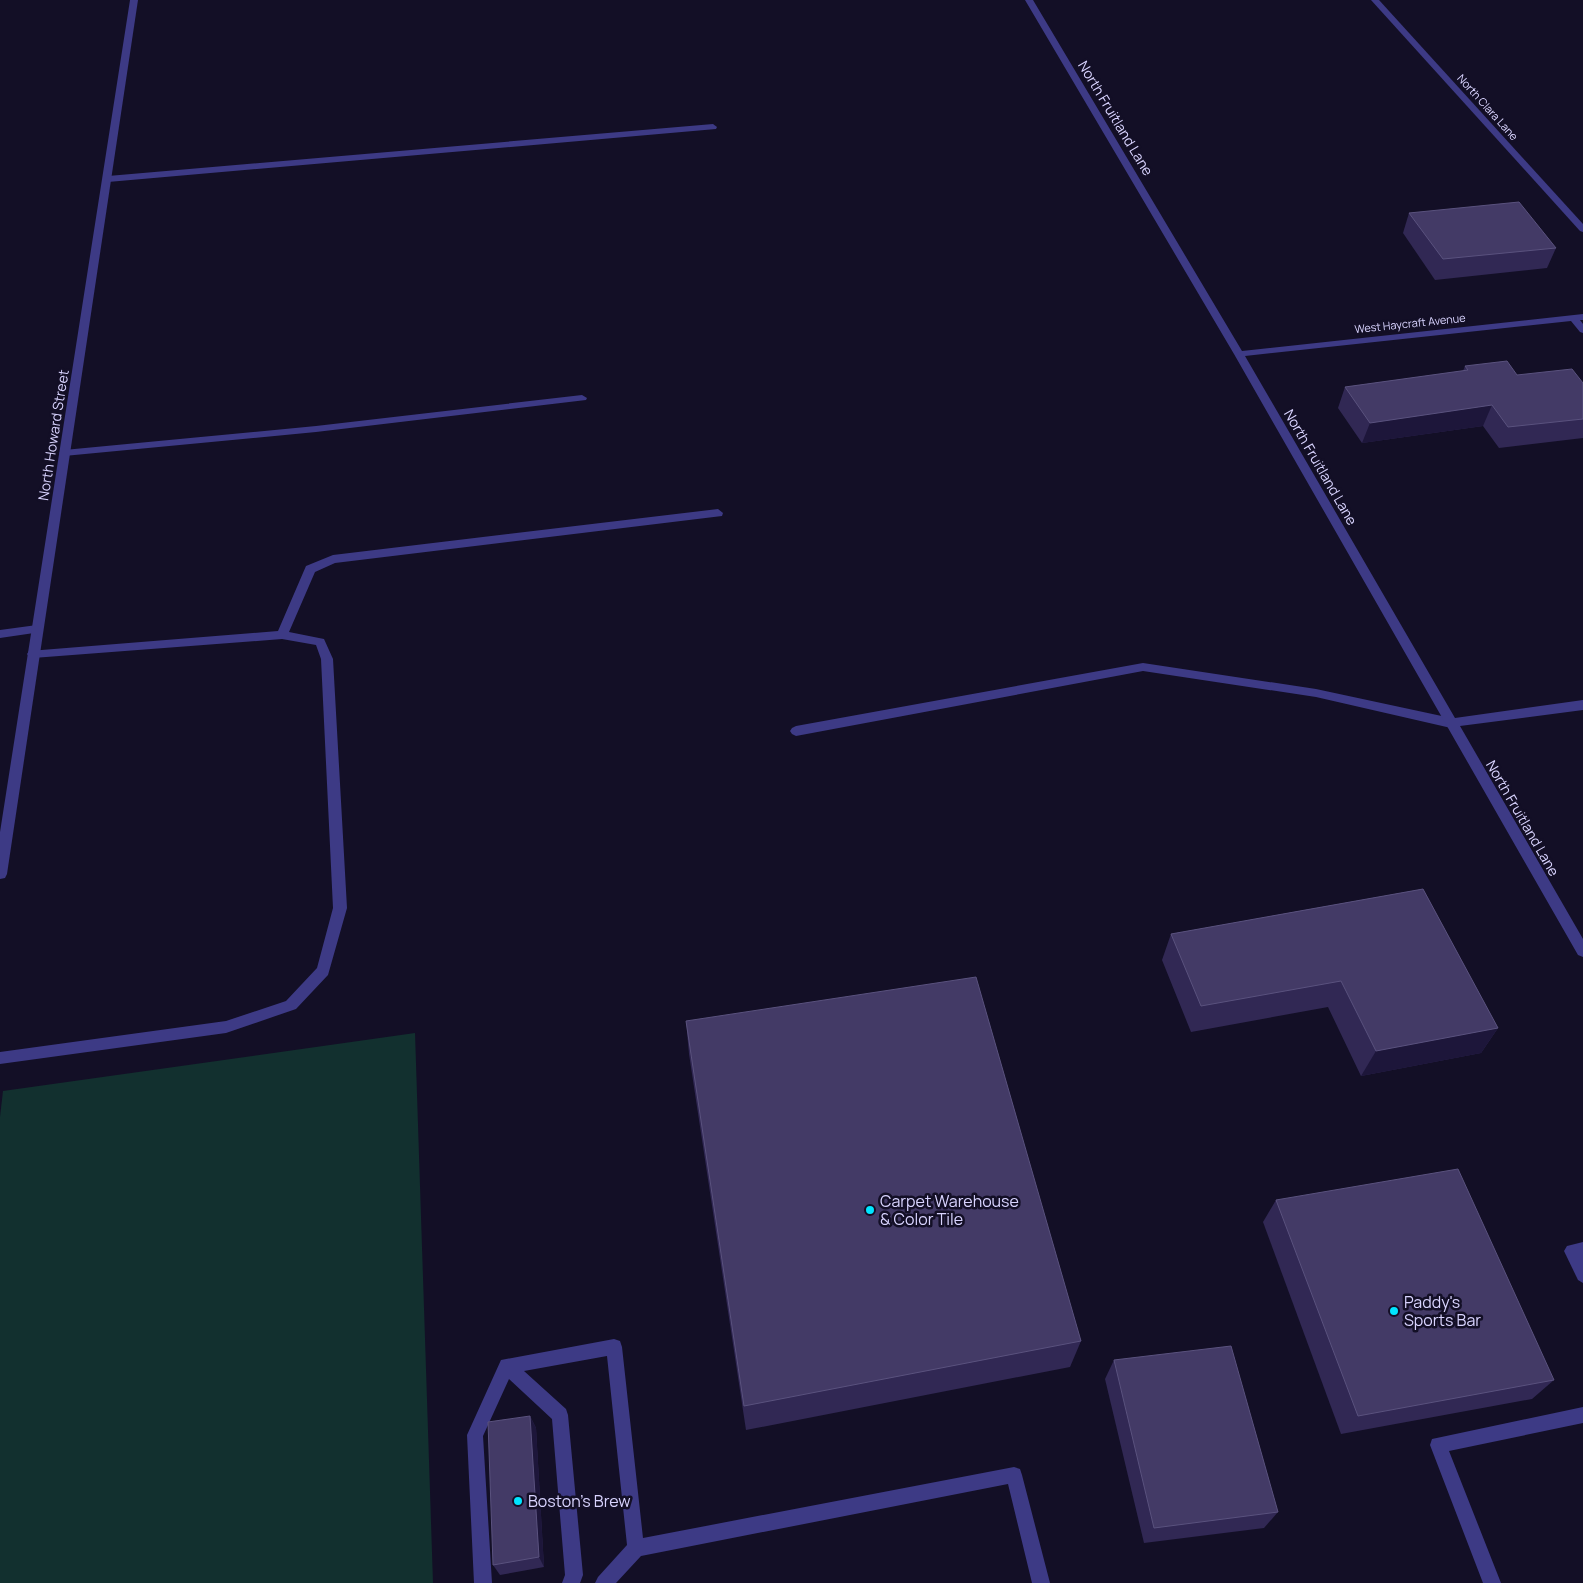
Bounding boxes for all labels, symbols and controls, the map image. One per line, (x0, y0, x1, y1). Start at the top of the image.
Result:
street label: North Fruitland Lane (1074, 57, 1158, 179)
street label: North Clara Lane (1454, 71, 1522, 144)
street label: West Haycraft Avenue (1354, 310, 1467, 336)
street label: North Howard Street (33, 368, 73, 502)
street label: North Fruitland Lane (1280, 406, 1362, 528)
street label: North Fruitland Lane (1482, 757, 1564, 879)
place label: Carpet Warehouse & Color Tile (880, 1190, 1019, 1230)
marker: Carpet Warehouse & Color Tile (864, 1204, 876, 1216)
place label: Paddy's Sports Bar (1404, 1291, 1481, 1331)
marker: Paddy's Sports Bar (1388, 1305, 1400, 1317)
place label: Boston's Brew (528, 1490, 631, 1512)
marker: Boston's Brew (512, 1495, 524, 1507)

